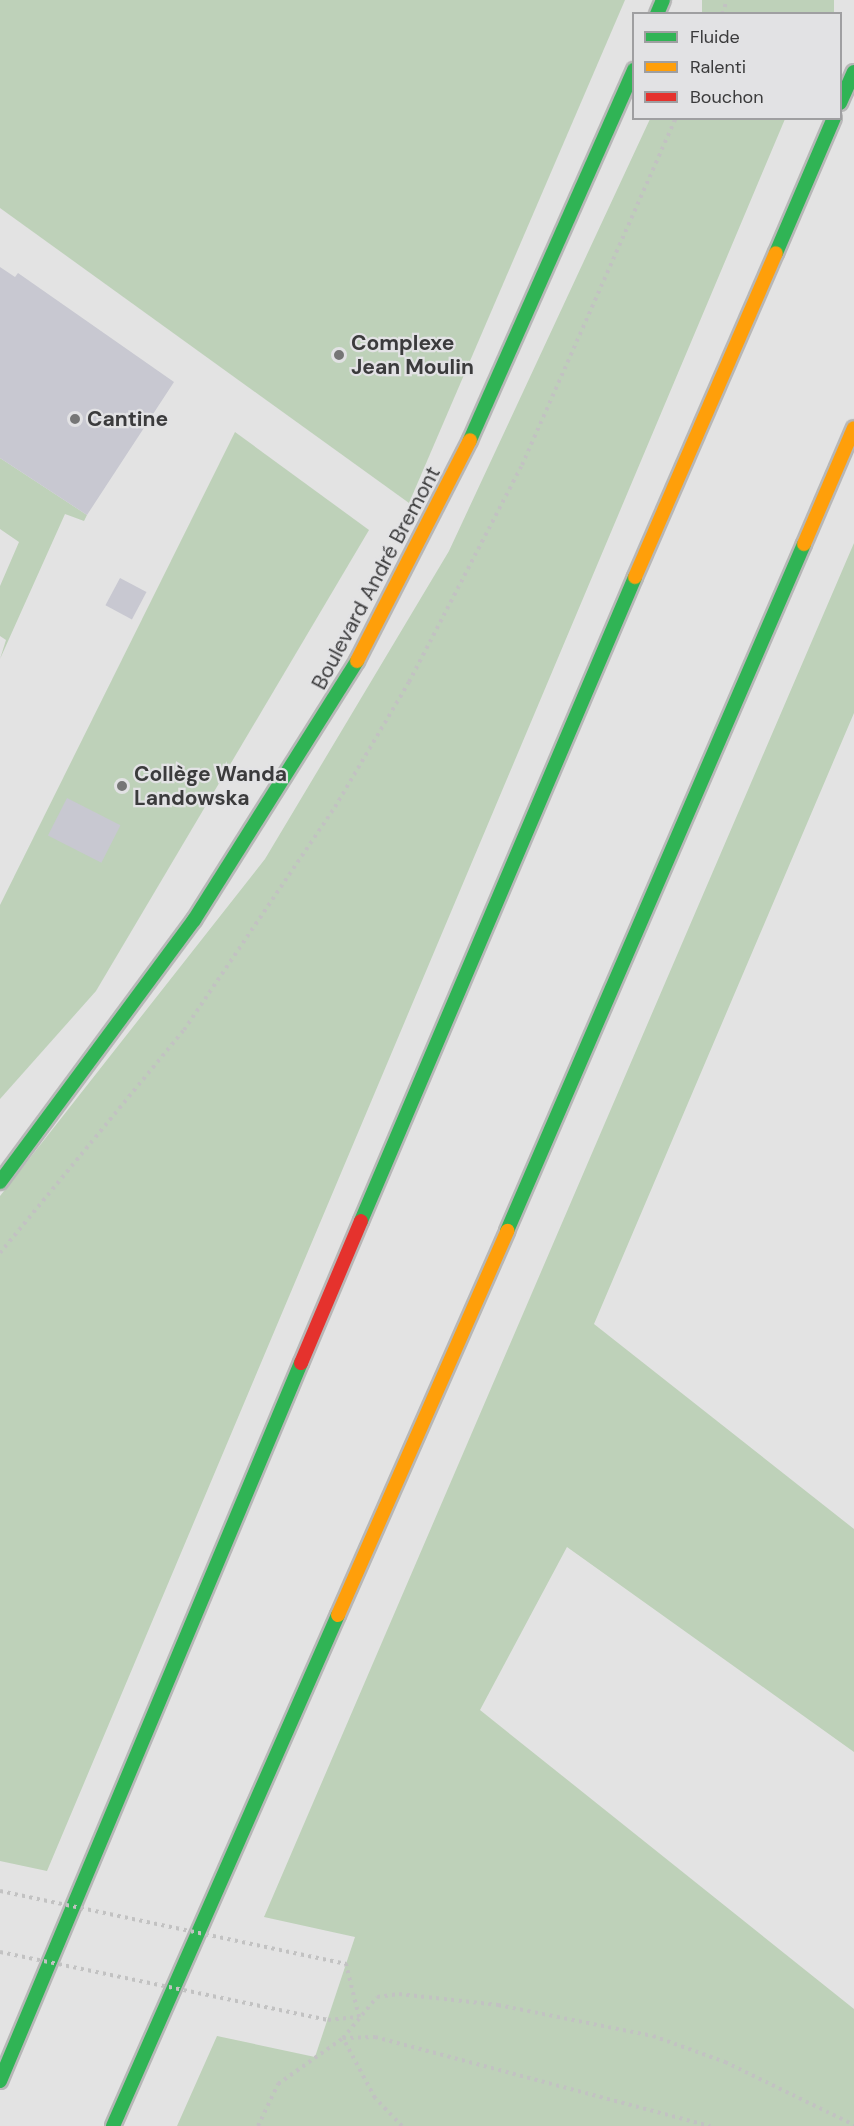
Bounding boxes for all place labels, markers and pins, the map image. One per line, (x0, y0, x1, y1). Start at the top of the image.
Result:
place label: Complexe Jean Moulin (351, 330, 474, 380)
marker: Complexe Jean Moulin (332, 348, 346, 362)
place label: Cantine (87, 406, 168, 432)
marker: Cantine (68, 412, 82, 426)
place label: Collège Wanda Landowska (134, 761, 287, 811)
marker: Collège Wanda Landowska (115, 779, 129, 793)

